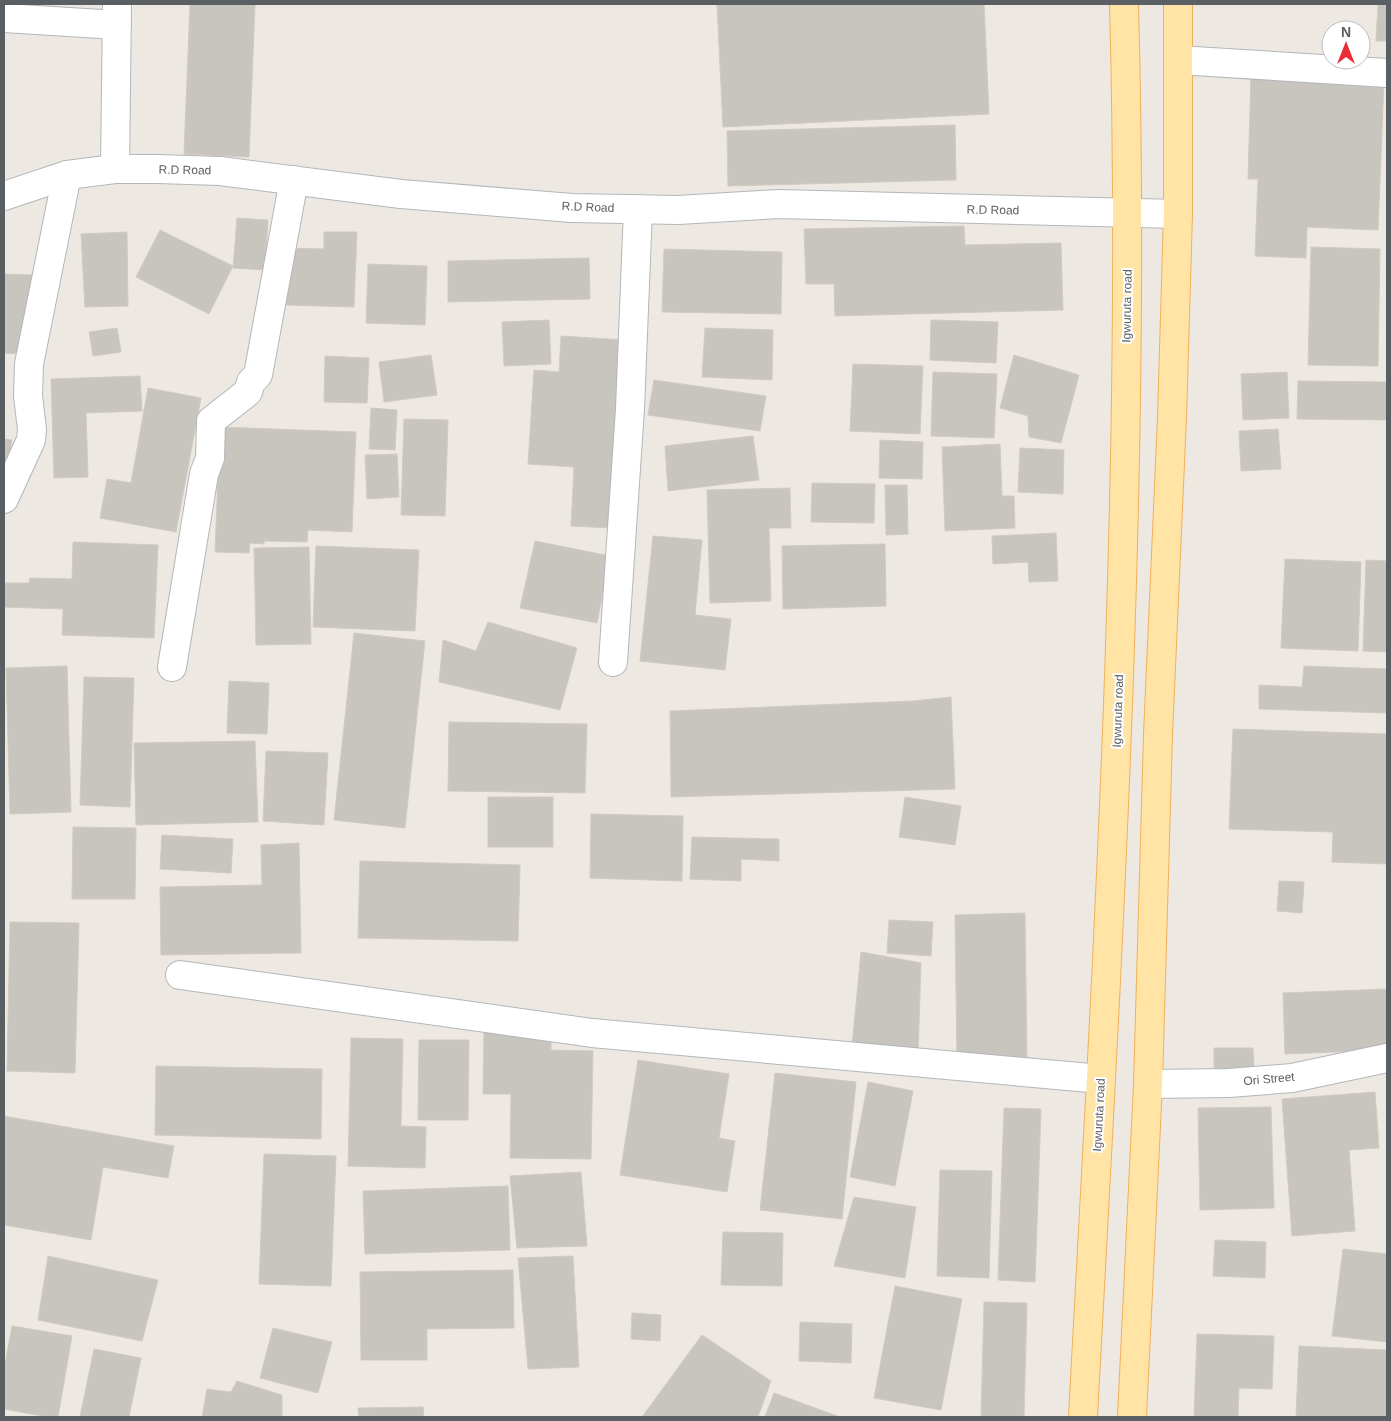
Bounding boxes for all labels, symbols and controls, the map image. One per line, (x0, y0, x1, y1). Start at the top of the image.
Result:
north arrow (1321, 20, 1371, 70)
text: N (1341, 24, 1351, 40)
street label: R.D Road (159, 163, 211, 177)
street label: R.D Road (561, 199, 615, 215)
street label: R.D Road (967, 203, 1019, 217)
street label: Igwuruta road (1119, 269, 1135, 343)
street label: Igwuruta road (1110, 674, 1126, 748)
street label: Ori Street (1243, 1070, 1296, 1088)
street label: Igwuruta road (1090, 1078, 1108, 1152)

